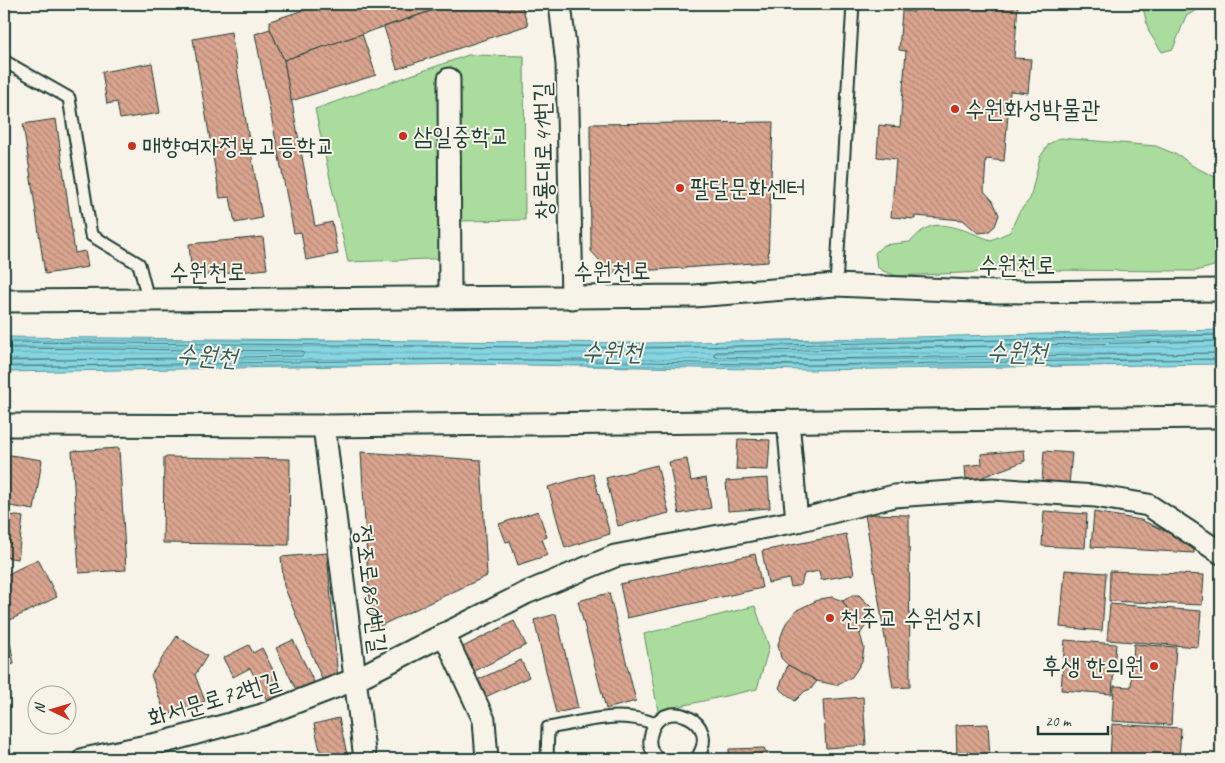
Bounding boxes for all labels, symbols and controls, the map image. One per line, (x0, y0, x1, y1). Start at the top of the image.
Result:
street label: 창룡대로41번길 (527, 82, 559, 220)
place label: 수원화성박물관 (965, 94, 1100, 124)
marker: 수원화성박물관 (949, 103, 961, 115)
place label: 삼일중학교 (413, 121, 510, 151)
marker: 삼일중학교 (397, 130, 409, 142)
place label: 매향여자정보고등학교 (142, 131, 335, 161)
marker: 매향여자정보고등학교 (126, 140, 138, 152)
place label: 팔달문화센터 (690, 173, 806, 203)
marker: 팔달문화센터 (674, 182, 686, 194)
street label: 수원천로 (978, 250, 1056, 280)
street label: 수원천로 (573, 255, 651, 287)
street label: 수원천로 (169, 256, 247, 288)
water label: 수원천 (987, 335, 1050, 369)
water label: 수원천 (582, 336, 645, 368)
water label: 수원천 (176, 338, 241, 374)
street label: 정조로850번길 (348, 523, 394, 655)
place label: 천주교 수원성지 (840, 603, 981, 633)
marker: 천주교 수원성지 (824, 612, 836, 624)
place label: 후생 한의원 (1042, 651, 1144, 681)
marker: 후생 한의원 (1148, 660, 1160, 672)
street label: 화서문로72번길 (144, 665, 284, 733)
north arrow (28, 686, 78, 736)
text: N (31, 702, 49, 714)
scale bar (1038, 703, 1108, 735)
text: 20 m (1045, 712, 1072, 731)

